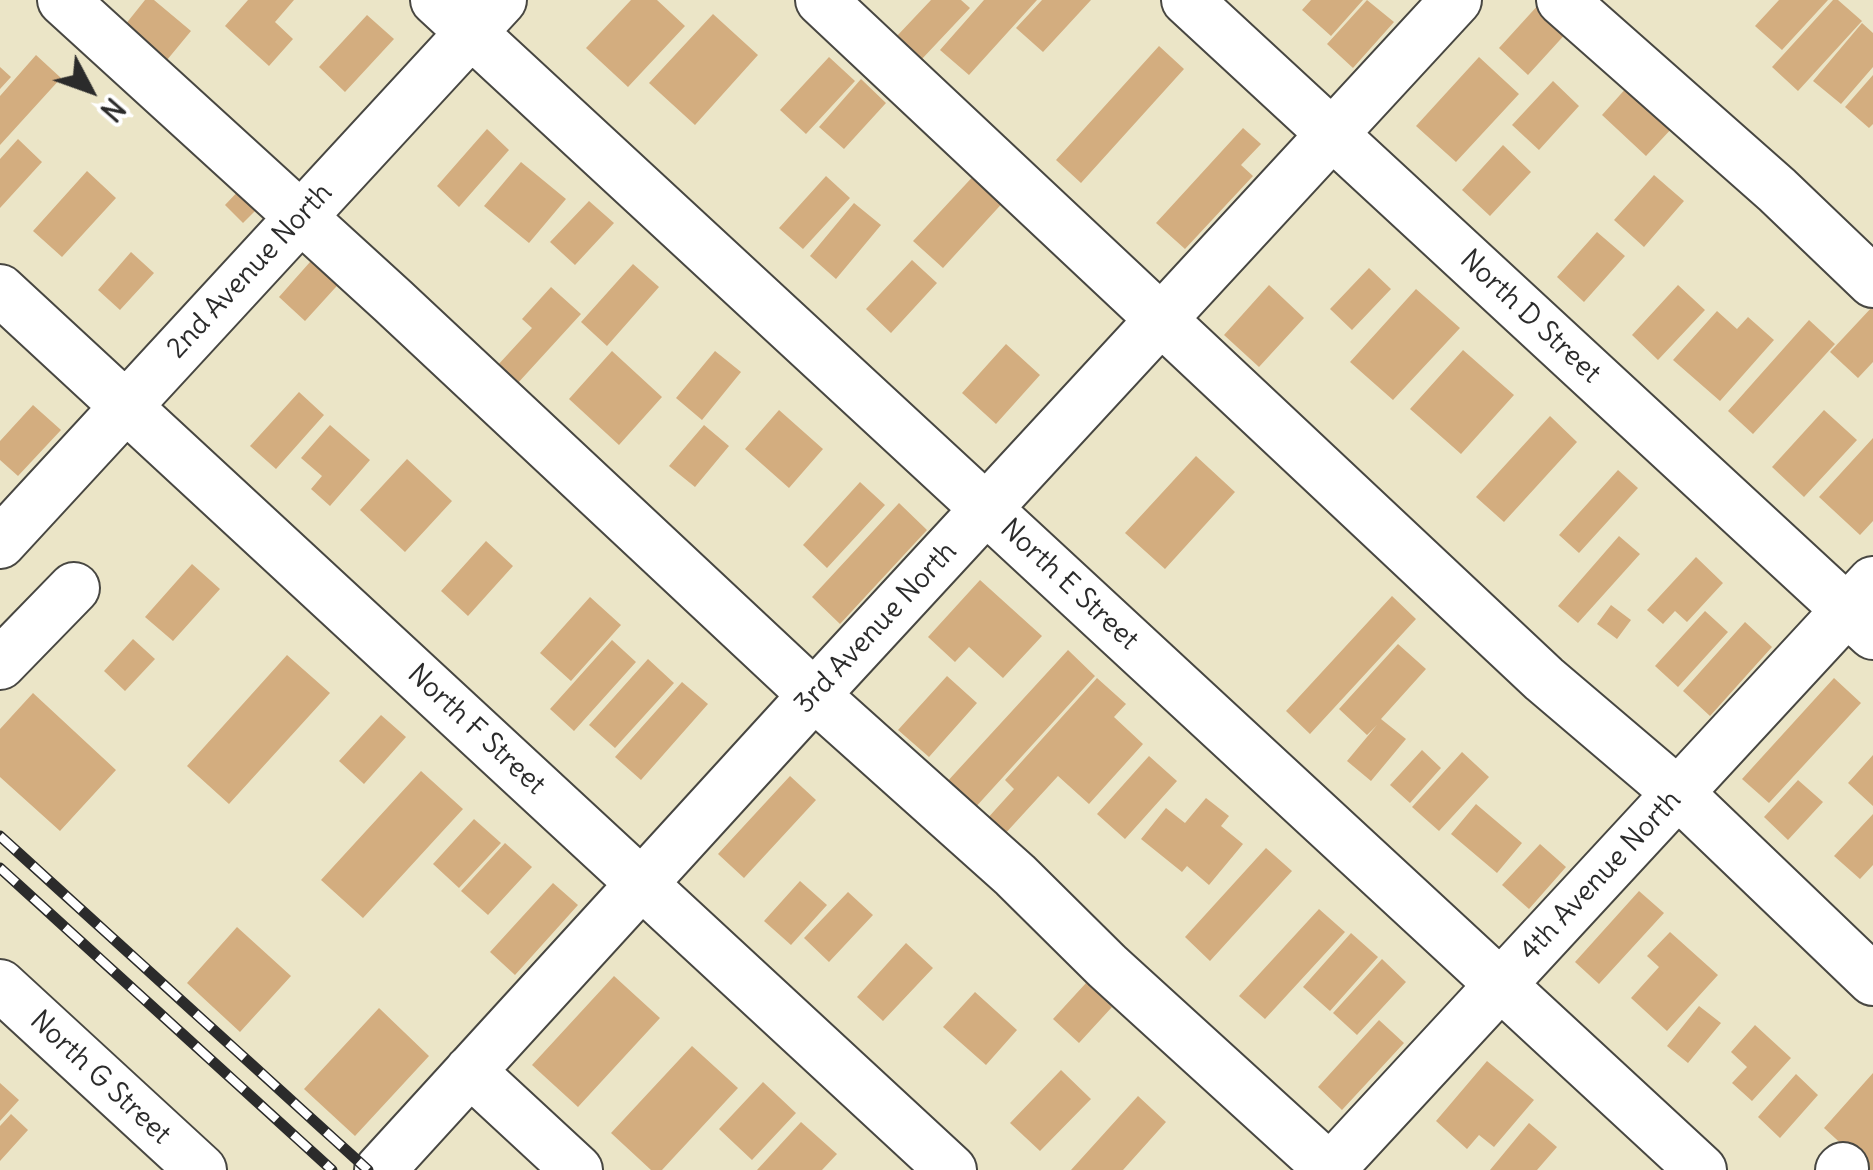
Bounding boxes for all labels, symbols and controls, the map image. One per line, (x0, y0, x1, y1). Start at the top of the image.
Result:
north arrow (40, 40, 140, 140)
text: N (93, 91, 133, 129)
street label: 2nd Avenue North (160, 177, 340, 365)
street label: North D Street (1453, 243, 1607, 391)
street label: North E Street (993, 513, 1145, 657)
street label: 3rd Avenue North (788, 535, 964, 721)
street label: North F Street (400, 658, 552, 802)
street label: 4th Avenue North (1513, 784, 1689, 968)
street label: North G Street (23, 1004, 177, 1152)

